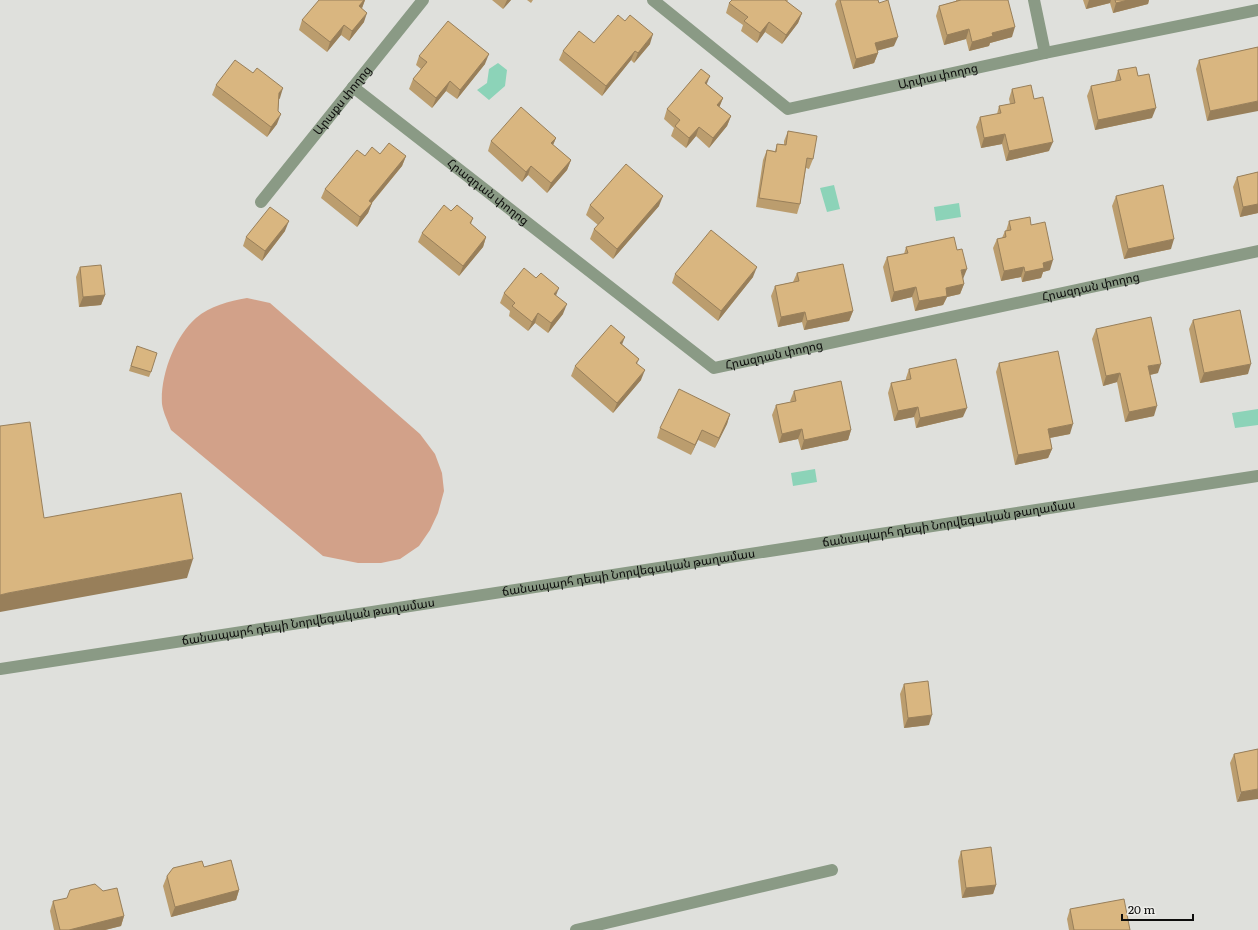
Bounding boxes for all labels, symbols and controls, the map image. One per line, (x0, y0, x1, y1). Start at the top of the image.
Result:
street label: Արփա փողոց (896, 58, 979, 93)
street label: Արաքս փողոց (308, 61, 375, 139)
street label: Հրազդան փողոց (444, 154, 533, 229)
street label: Հրազդան փողոց (1040, 267, 1141, 305)
street label: Հրազդան փողոց (723, 335, 824, 373)
street label: ճանապարհ դեպի Նորվեգական թաղամաս (821, 494, 1076, 551)
street label: ճանապարհ դեպի Նորվեգական թաղամաս (501, 543, 756, 600)
street label: ճանապարհ դեպի Նորվեգական թաղամաս (180, 592, 436, 649)
scale bar (1122, 896, 1193, 922)
text: 20 m (1128, 900, 1155, 918)

